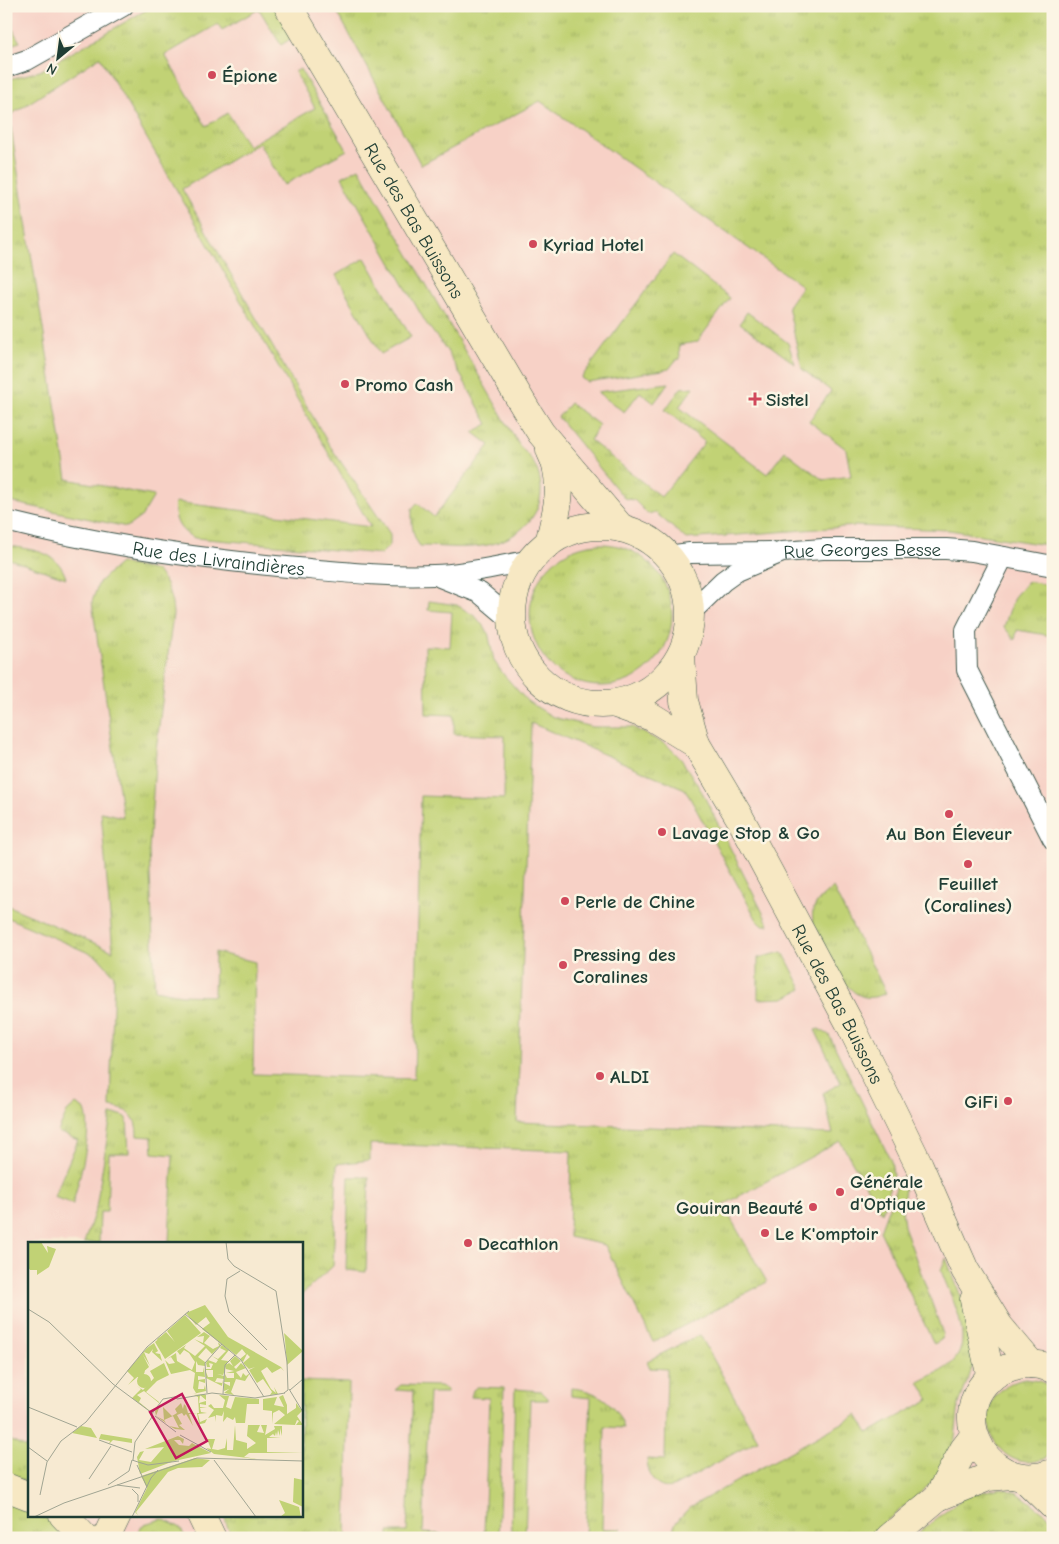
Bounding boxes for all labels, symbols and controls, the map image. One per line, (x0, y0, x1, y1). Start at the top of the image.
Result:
north arrow (32, 32, 82, 82)
text: N (44, 59, 60, 79)
place label: Épione (222, 65, 277, 87)
marker: Épione (206, 69, 218, 81)
street label: Rue des Bas Buissons (359, 139, 468, 303)
place label: Kyriad Hotel (543, 234, 644, 256)
marker: Kyriad Hotel (527, 238, 539, 250)
place label: Promo Cash (355, 374, 454, 396)
marker: Promo Cash (339, 378, 351, 390)
place label: Sistel (766, 389, 809, 411)
marker: Sistel (748, 392, 762, 406)
street label: Rue des Livraindières (131, 537, 305, 581)
street label: Rue Georges Besse (783, 539, 941, 564)
marker: Au Bon Éleveur (943, 808, 955, 820)
place label: Lavage Stop & Go (672, 822, 820, 844)
place label: Au Bon Éleveur (886, 823, 1012, 845)
marker: Lavage Stop & Go (656, 826, 668, 838)
marker: Feuillet (Coralines) (962, 858, 974, 870)
place label: Feuillet (Coralines) (924, 873, 1012, 917)
place label: Perle de Chine (575, 891, 695, 913)
marker: Perle de Chine (559, 895, 571, 907)
street label: Rue des Bas Buissons (787, 921, 888, 1088)
place label: Pressing des Coralines (573, 944, 676, 988)
marker: Pressing des Coralines (557, 959, 569, 971)
place label: ALDI (610, 1066, 650, 1088)
marker: ALDI (594, 1070, 606, 1082)
place label: GiFi (964, 1091, 998, 1113)
marker: GiFi (1002, 1095, 1014, 1107)
place label: Générale d'Optique (850, 1171, 926, 1215)
marker: Générale d'Optique (834, 1186, 846, 1198)
place label: Gouiran Beauté (676, 1197, 803, 1219)
marker: Gouiran Beauté (807, 1201, 819, 1213)
place label: Le K'omptoir (775, 1223, 878, 1245)
marker: Le K'omptoir (759, 1227, 771, 1239)
place label: Decathlon (478, 1233, 559, 1255)
marker: Decathlon (462, 1237, 474, 1249)
inset map (28, 1242, 302, 1516)

